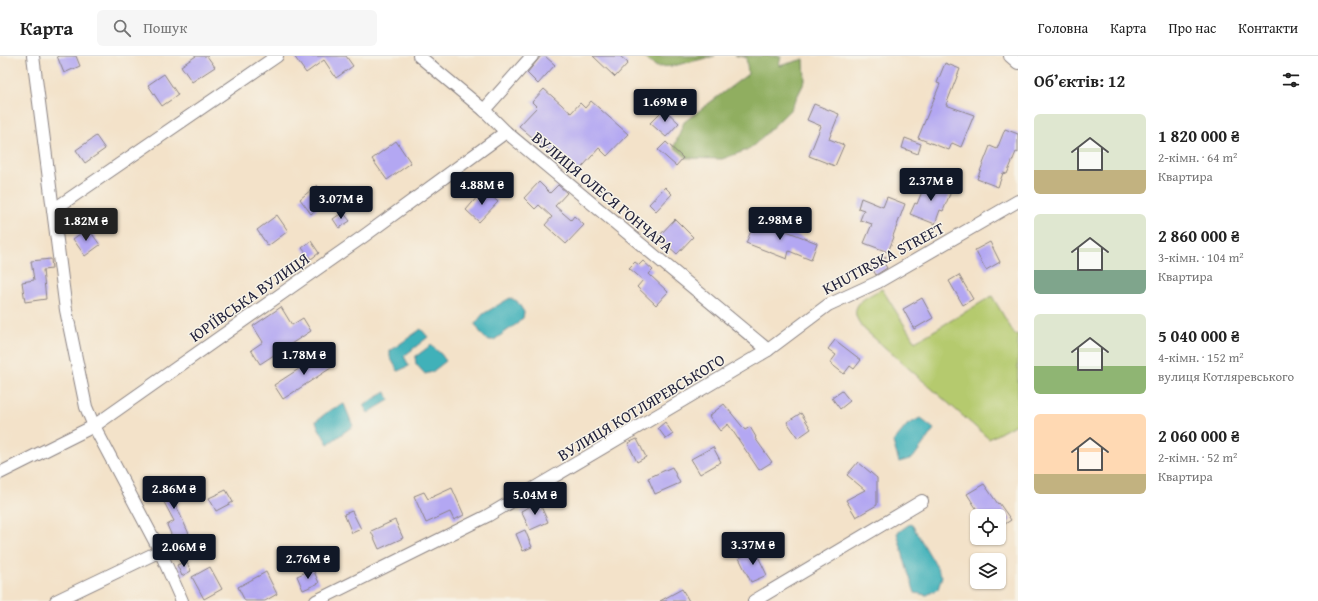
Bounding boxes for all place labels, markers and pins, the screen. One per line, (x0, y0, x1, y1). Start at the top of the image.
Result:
pin: 1.69M ₴ (628, 89, 702, 123)
pin: 2.37M ₴ (894, 168, 968, 202)
pin: 4.88M ₴ (445, 172, 519, 206)
pin: 3.07M ₴ (304, 186, 378, 220)
pin: 2.98M ₴ (743, 207, 817, 241)
pin: 1.82M ₴ (49, 208, 123, 242)
pin: 1.78M ₴ (267, 342, 341, 376)
pin: 2.86M ₴ (137, 476, 211, 510)
pin: 5.04M ₴ (498, 482, 572, 516)
pin: 3.37M ₴ (716, 532, 790, 566)
pin: 2.06M ₴ (147, 534, 221, 568)
pin: 2.76M ₴ (271, 546, 345, 580)

